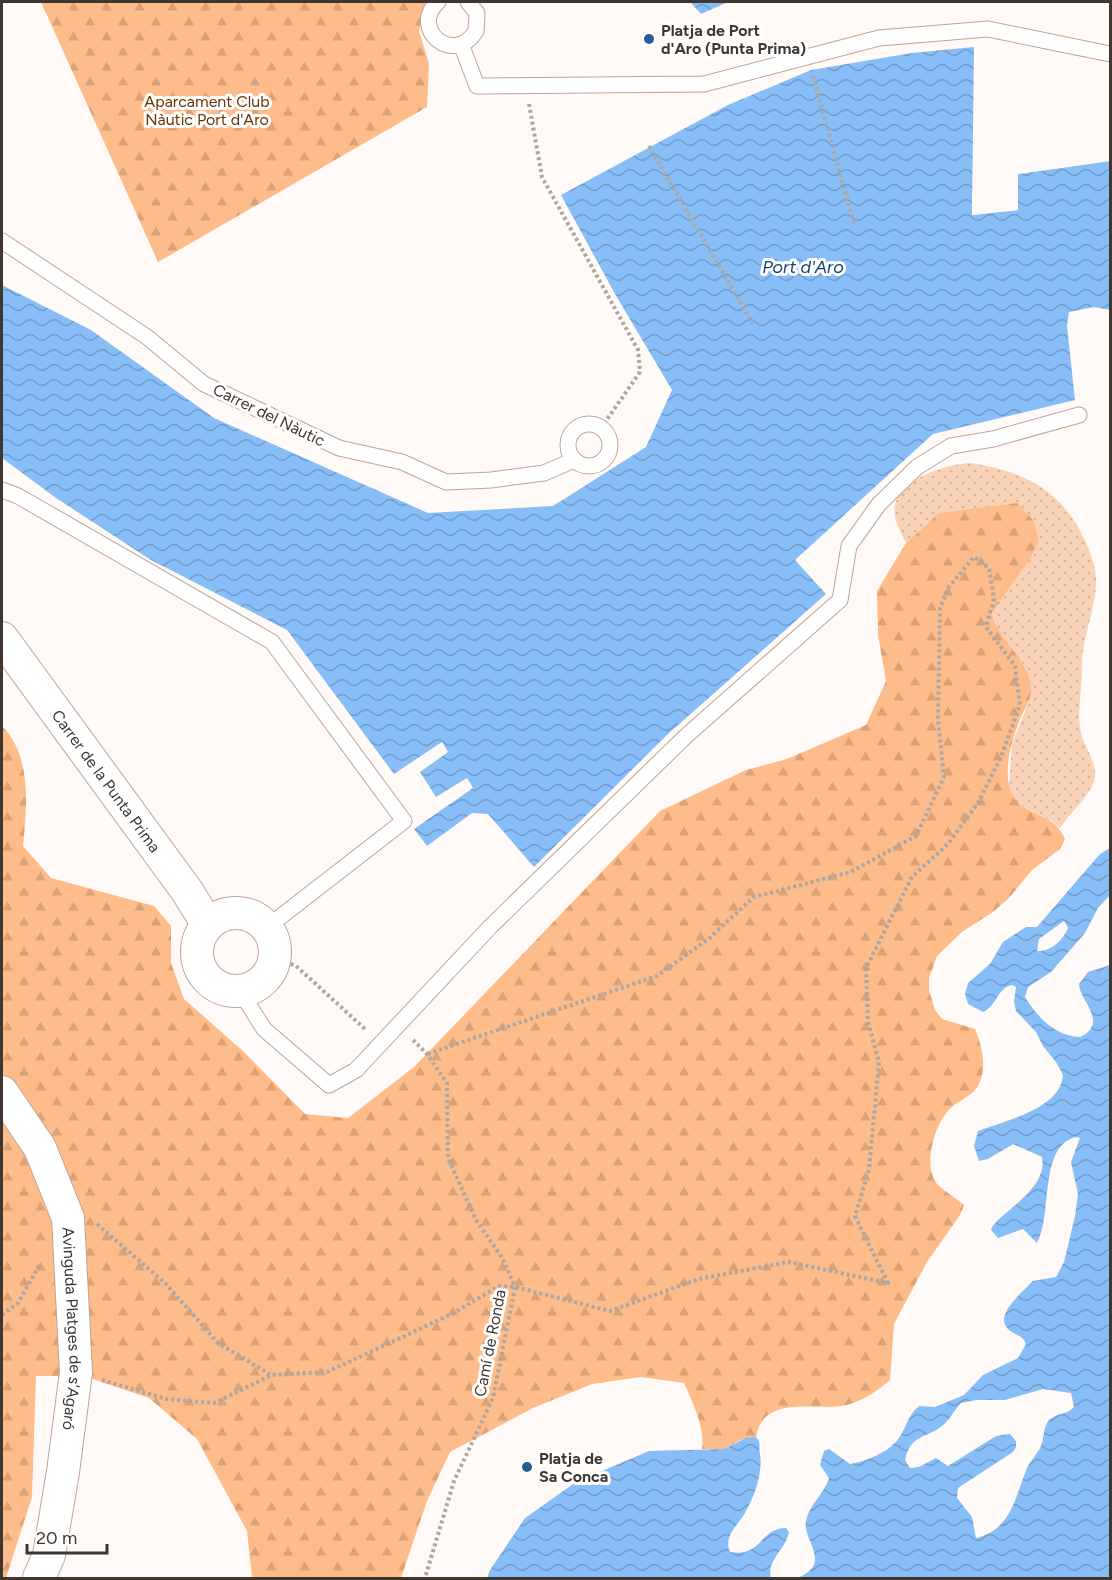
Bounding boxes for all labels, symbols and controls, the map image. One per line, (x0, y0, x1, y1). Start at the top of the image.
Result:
place label: Platja de Port d'Aro (Punta Prima) (661, 21, 806, 58)
marker: Platja de Port d'Aro (Punta Prima) (642, 32, 656, 46)
park label: Aparcament Club Nàutic Port d'Aro (144, 92, 270, 129)
water label: Port d'Aro (762, 256, 844, 278)
street label: Carrer del Nàutic (210, 380, 328, 450)
street label: Carrer de la Punta Prima (48, 706, 165, 856)
street label: Avinguda Platges de s'Agaró (59, 1227, 86, 1431)
street label: Camí de Ronda (470, 1288, 510, 1398)
place label: Platja de Sa Conca (539, 1449, 608, 1486)
marker: Platja de Sa Conca (520, 1460, 534, 1474)
scale bar (27, 1517, 106, 1555)
text: 20 m (36, 1527, 77, 1549)

